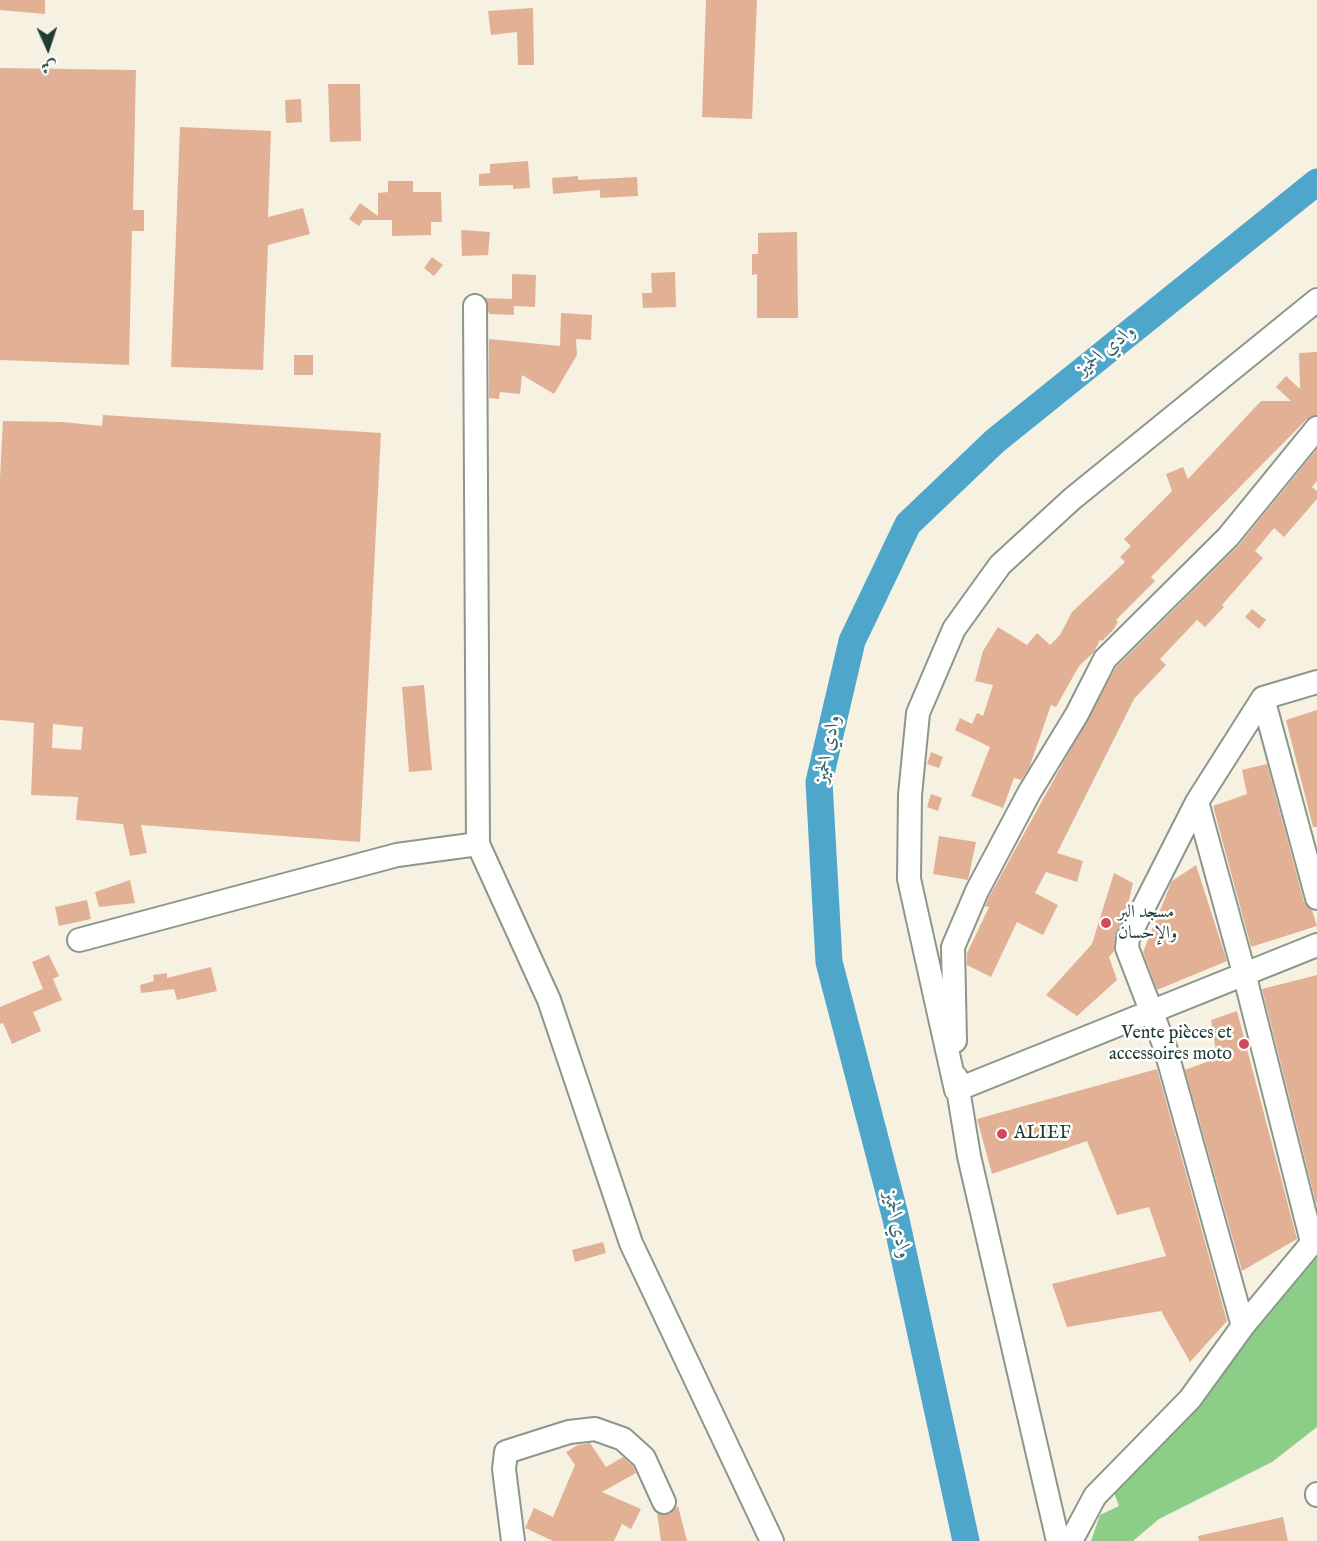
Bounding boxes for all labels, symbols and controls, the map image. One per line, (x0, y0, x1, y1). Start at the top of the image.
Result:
north arrow (18, 18, 78, 78)
text: ش (40, 56, 57, 76)
water label: وادي الحميز (1073, 320, 1141, 382)
water label: وادي الحميز (811, 713, 847, 785)
place label: مسجد البر والإحسان (1118, 902, 1177, 944)
marker: مسجد البر والإحسان (1099, 916, 1113, 930)
place label: Vente pièces et accessoires moto (1109, 1023, 1232, 1066)
marker: Vente pièces et accessoires moto (1237, 1037, 1251, 1051)
place label: ALIEF (1014, 1123, 1071, 1145)
marker: ALIEF (995, 1127, 1009, 1141)
water label: وادي الحميز (877, 1189, 915, 1261)

